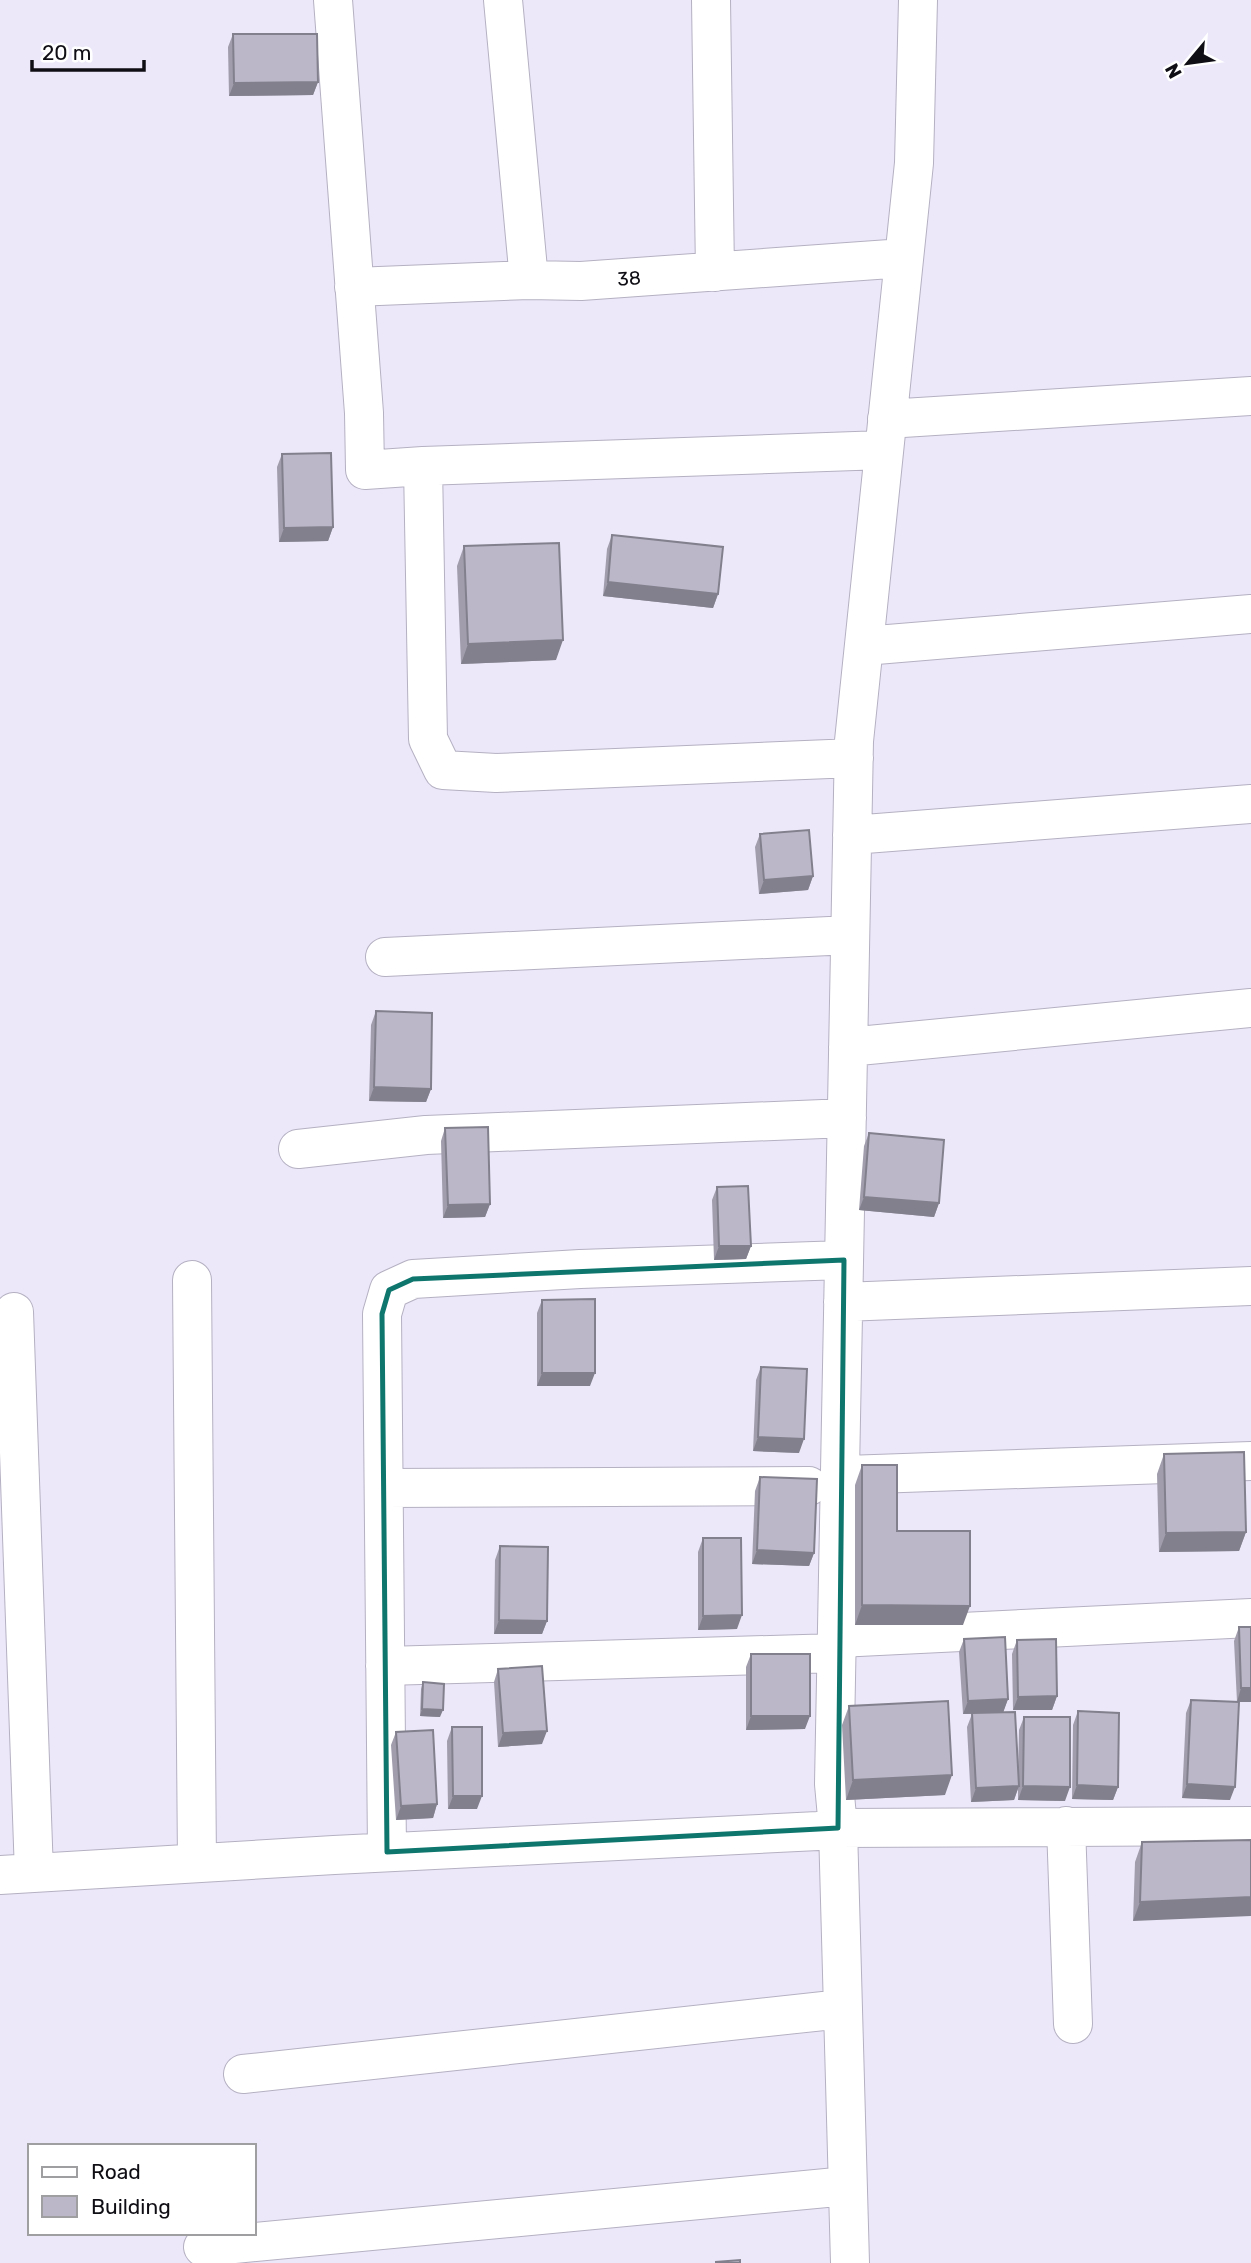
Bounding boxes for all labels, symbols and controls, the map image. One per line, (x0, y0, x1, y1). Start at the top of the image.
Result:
scale bar (32, 28, 144, 72)
north arrow (1153, 28, 1223, 98)
text: 20 m (42, 40, 91, 65)
text: N (1160, 59, 1187, 83)
street label: 38 (617, 266, 642, 291)
legend (28, 2144, 256, 2235)
text: Road (91, 2159, 141, 2184)
text: Building (91, 2194, 171, 2219)

